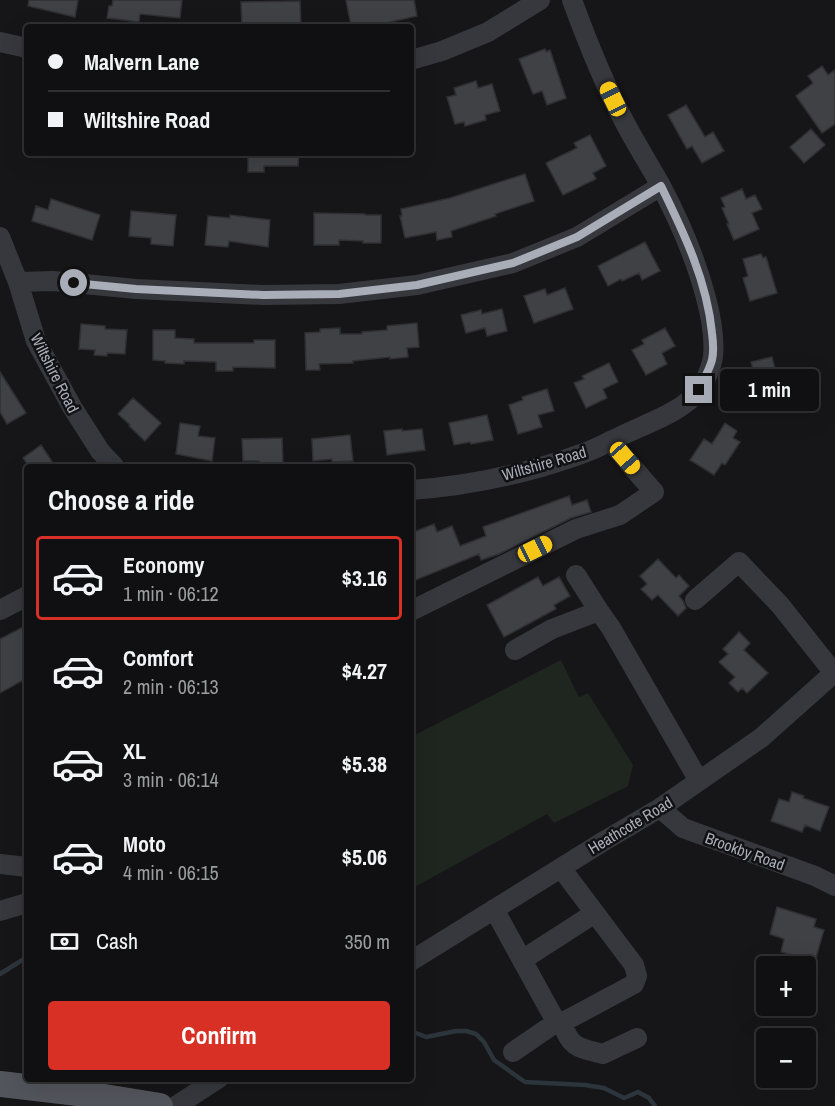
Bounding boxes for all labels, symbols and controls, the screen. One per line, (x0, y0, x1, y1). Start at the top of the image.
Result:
text: Malvern Lane (84, 47, 199, 77)
car (597, 79, 629, 119)
text: Wiltshire Road (84, 105, 210, 135)
route start (60, 269, 87, 296)
street label: Wiltshire Road (25, 329, 85, 417)
callout: 1 min (720, 369, 819, 411)
route end (685, 376, 712, 403)
text: 1 min (748, 376, 791, 403)
car (606, 439, 644, 477)
street label: Wiltshire Road (499, 440, 589, 486)
text: Choose a ride (48, 482, 194, 518)
car (515, 533, 555, 565)
text: Economy (123, 550, 204, 580)
icon: car (51, 551, 105, 605)
text: $3.16 (342, 563, 387, 593)
text: 1 min · 06:12 (123, 580, 219, 607)
text: Comfort (123, 643, 193, 673)
icon: car (51, 644, 105, 698)
text: $4.27 (342, 656, 387, 686)
text: 2 min · 06:13 (123, 673, 219, 700)
text: XL (123, 736, 146, 766)
icon: car (51, 737, 105, 791)
text: $5.38 (342, 749, 387, 779)
text: 3 min · 06:14 (123, 766, 219, 793)
street label: Heathcote Road (584, 791, 676, 859)
street label: Brookby Road (702, 826, 788, 876)
text: Moto (123, 829, 166, 859)
icon: car (51, 830, 105, 884)
text: $5.06 (342, 842, 387, 872)
text: 4 min · 06:15 (123, 859, 219, 886)
icon: cash (48, 925, 81, 958)
text: Cash (96, 926, 138, 956)
text: 350 m (344, 928, 390, 955)
map controls (756, 956, 816, 1088)
button: + (756, 956, 816, 1016)
button: Confirm (48, 1001, 390, 1070)
button: − (756, 1028, 816, 1088)

